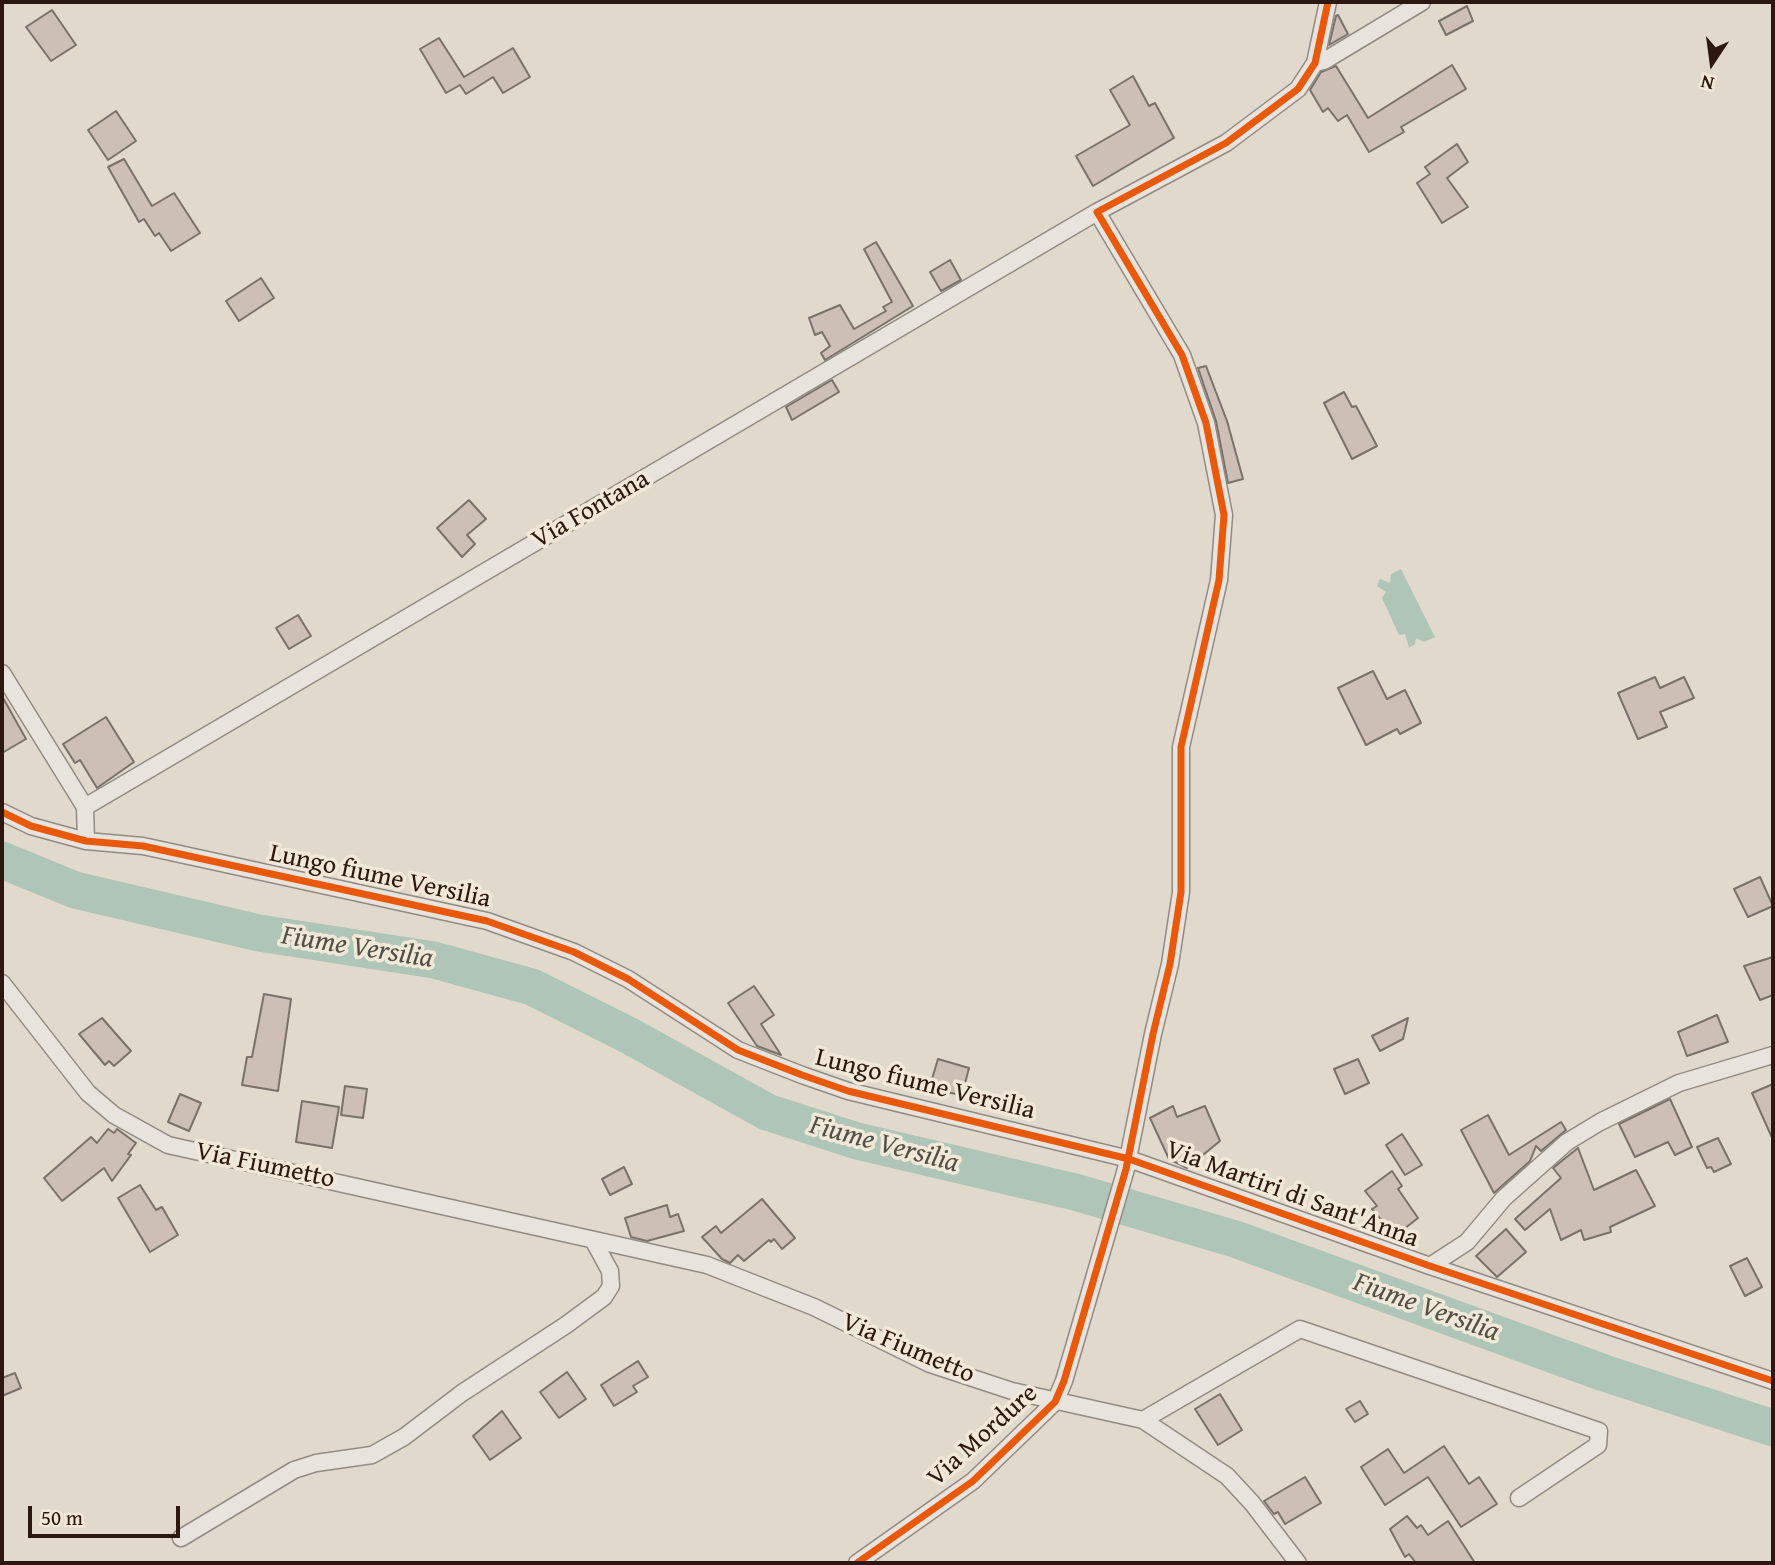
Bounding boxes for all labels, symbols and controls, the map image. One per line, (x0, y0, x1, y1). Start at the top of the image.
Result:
north arrow (1677, 28, 1747, 98)
text: N (1698, 68, 1717, 99)
street label: Via Fontana (527, 464, 655, 556)
street label: Lungo fiume Versilia (267, 838, 493, 916)
water label: Fiume Versilia (279, 919, 435, 977)
street label: Lungo fiume Versilia (812, 1043, 1038, 1127)
water label: Fiume Versilia (806, 1109, 962, 1181)
street label: Via Martiri di Sant'Anna (1161, 1135, 1423, 1255)
street label: Via Fiumetto (193, 1136, 337, 1196)
water label: Fiume Versilia (1348, 1266, 1504, 1350)
street label: Via Fiumetto (837, 1307, 979, 1391)
street label: Via Mordure (921, 1378, 1045, 1494)
scale bar (32, 1492, 184, 1536)
text: 50 m (41, 1502, 83, 1533)

